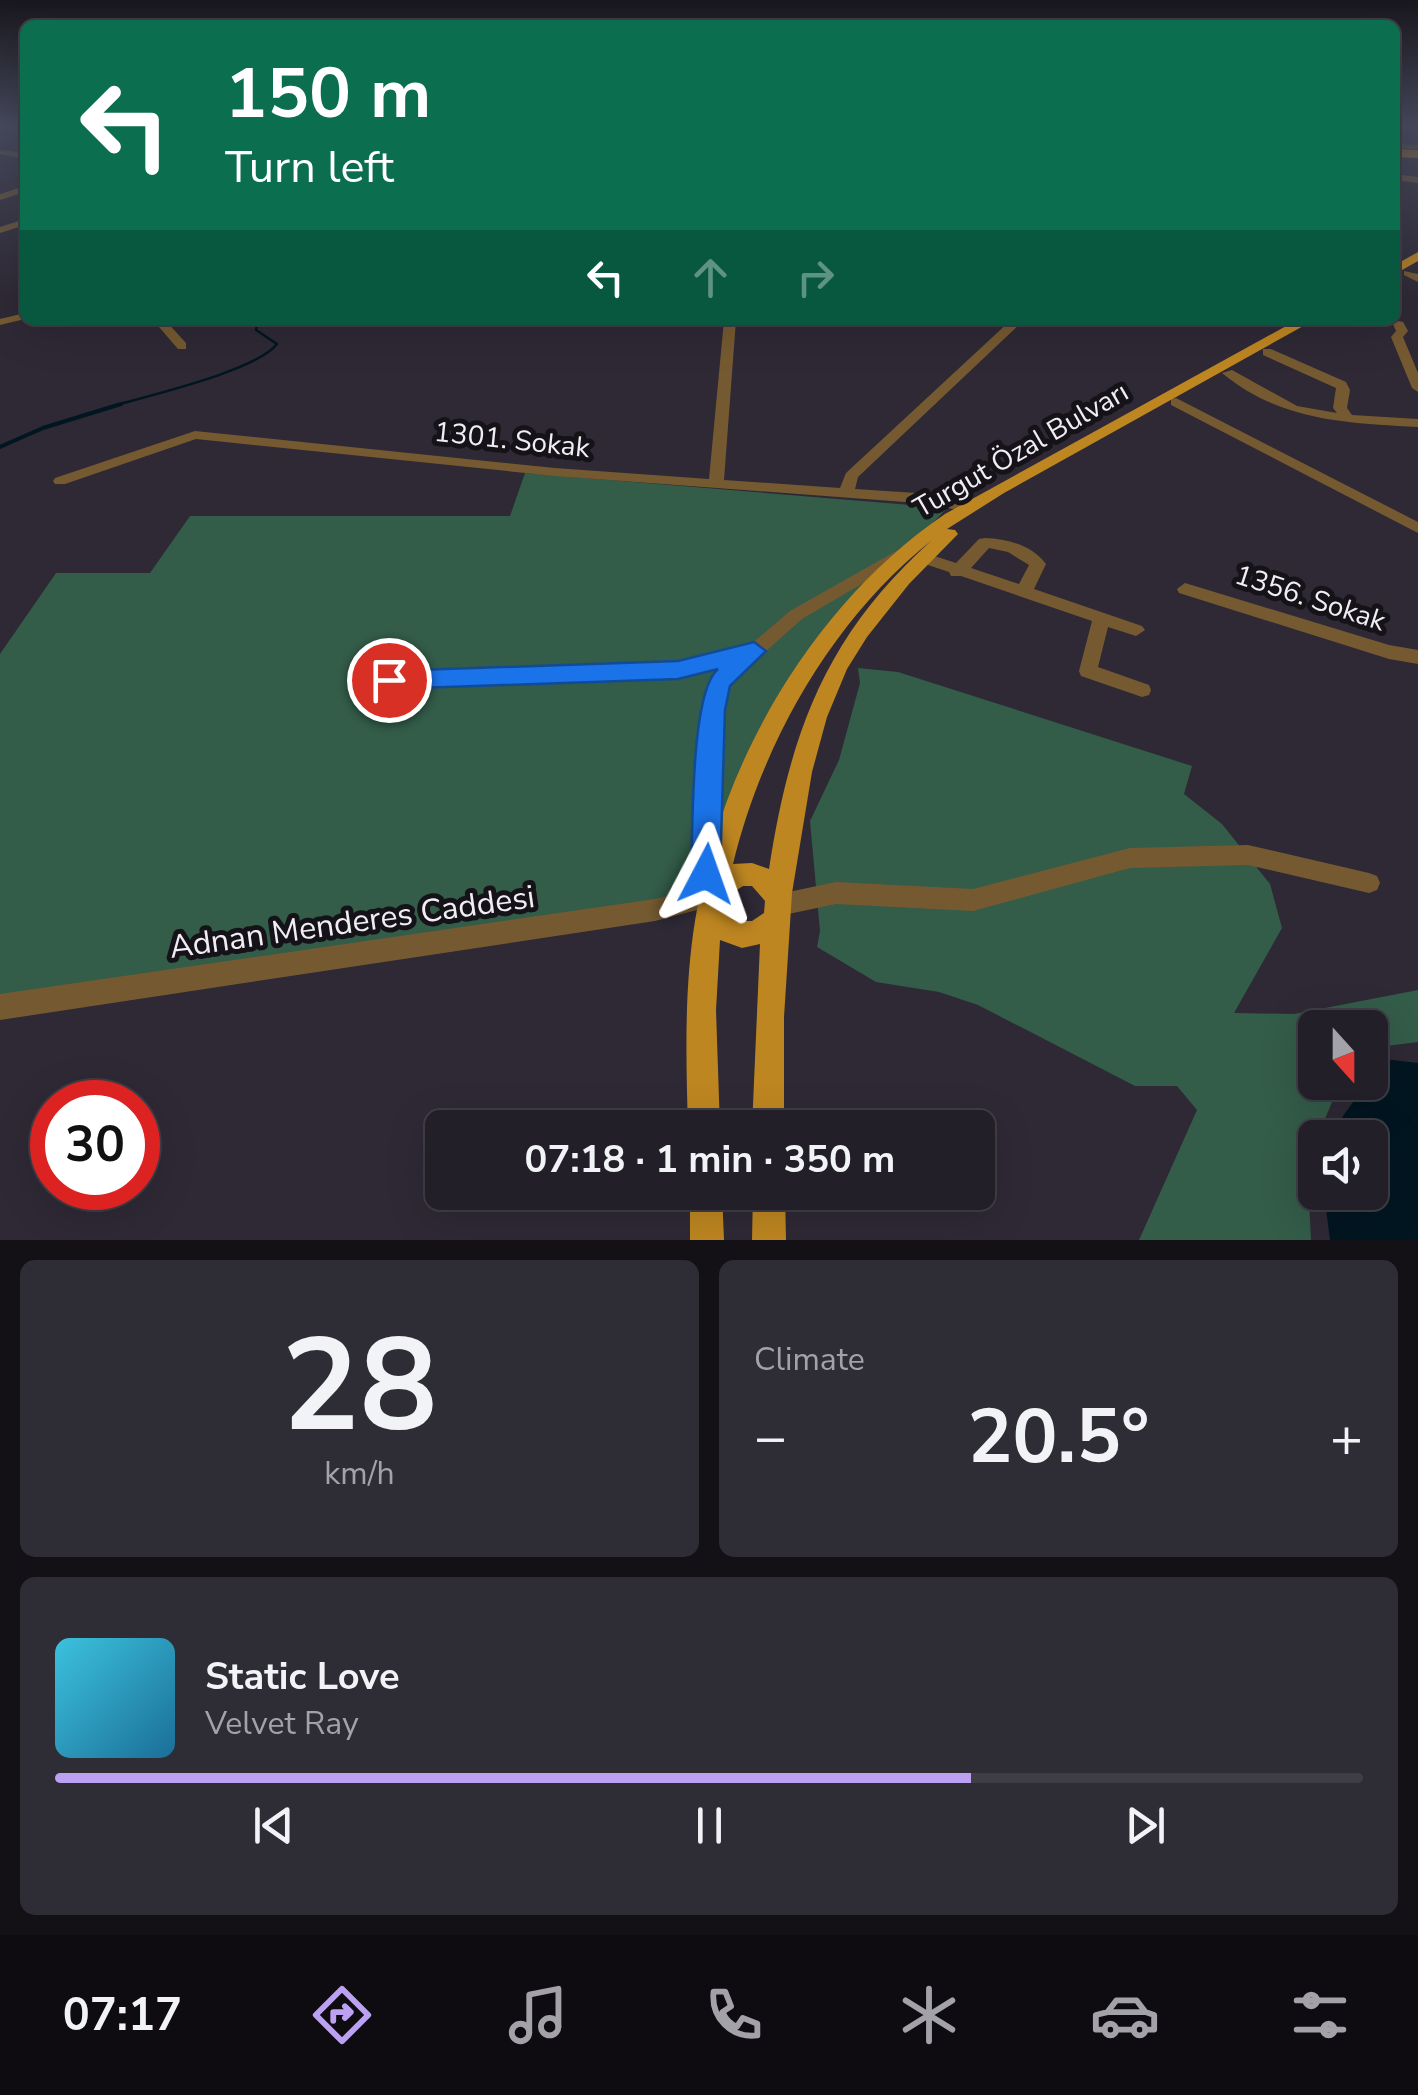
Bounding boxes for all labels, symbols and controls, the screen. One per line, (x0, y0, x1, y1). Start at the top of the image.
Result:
text: 150 m (225, 46, 431, 142)
icon: left (60, 60, 190, 190)
text: Turn left (225, 137, 394, 198)
icon: left (578, 250, 633, 305)
icon: ahead (683, 250, 738, 305)
icon: right (788, 250, 843, 305)
street label: Turgut Özal Bulvarı (907, 373, 1135, 527)
street label: 1301. Sokak (432, 413, 593, 467)
street label: 1356. Sokak (1230, 556, 1391, 641)
pin (347, 638, 432, 723)
icon: arrive (362, 653, 417, 708)
position arrow (654, 822, 758, 926)
street label: Adnan Menderes Caddesi (166, 875, 538, 969)
north arrow (1298, 1010, 1388, 1100)
map controls (1298, 1010, 1388, 1210)
speed limit sign: 30 (30, 1080, 160, 1210)
button: sound (1298, 1120, 1388, 1210)
text: 07:18 · 1 min · 350 m (525, 1134, 895, 1185)
text: 28 (281, 1298, 438, 1475)
text: Climate (754, 1338, 865, 1381)
text: 20.5° (967, 1386, 1150, 1488)
text: − (754, 1400, 787, 1475)
text: + (1330, 1400, 1363, 1475)
text: km/h (324, 1452, 395, 1495)
text: Static Love (205, 1651, 400, 1702)
text: Velvet Ray (205, 1702, 359, 1745)
icon: previous (246, 1798, 301, 1853)
icon: pause (682, 1798, 737, 1853)
icon: next (1118, 1798, 1173, 1853)
icon: directions (307, 1980, 377, 2050)
icon: music (503, 1980, 573, 2050)
icon: phone (699, 1980, 769, 2050)
icon: climate (894, 1980, 964, 2050)
icon: car (1090, 1980, 1160, 2050)
icon: filters (1285, 1980, 1355, 2050)
text: 07:17 (63, 1985, 182, 2046)

